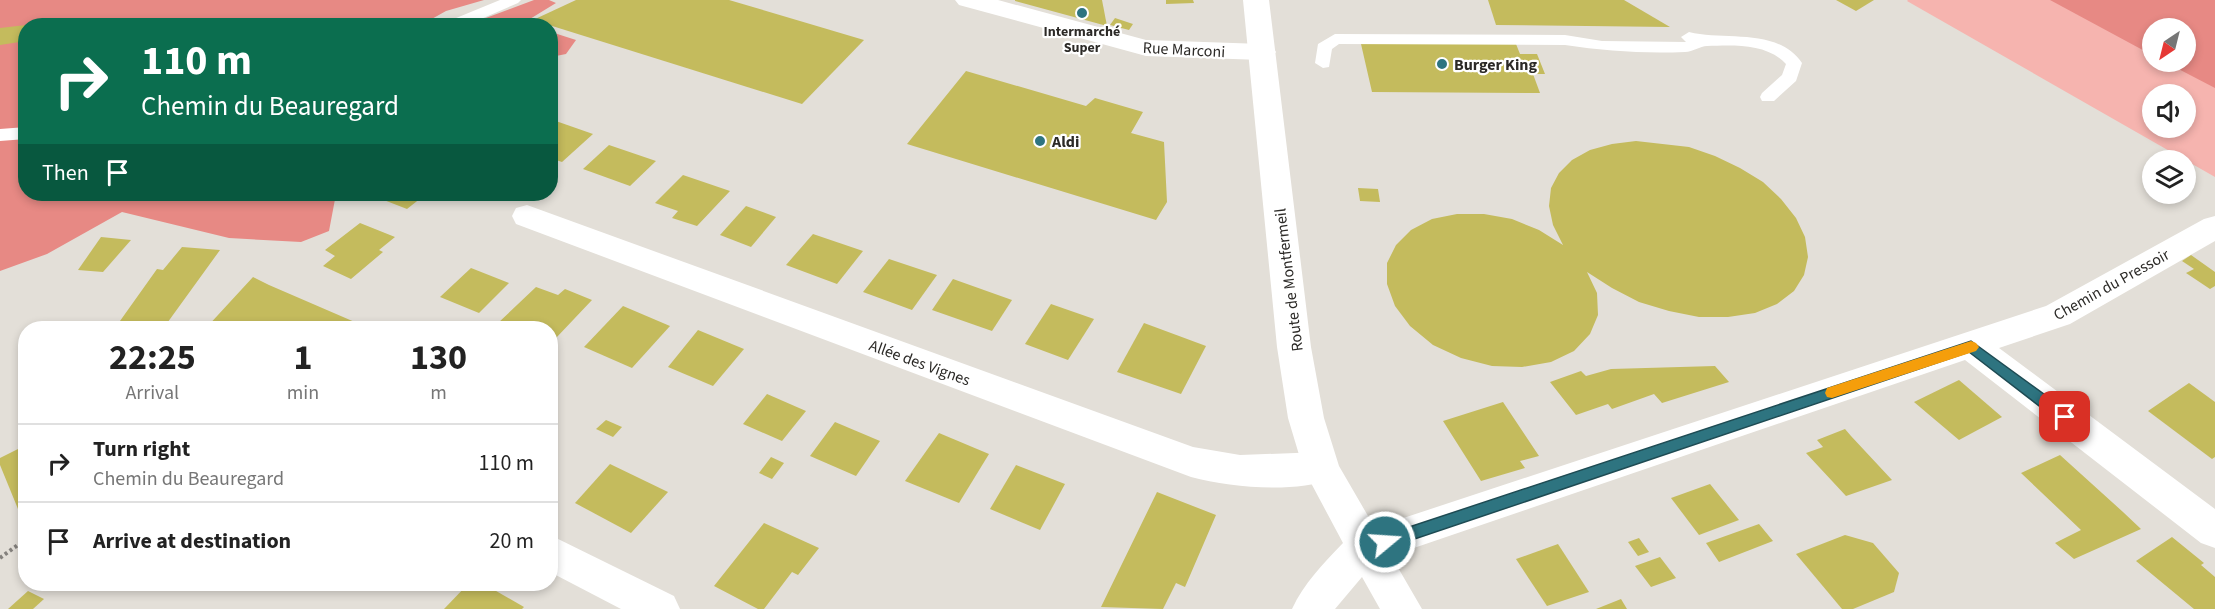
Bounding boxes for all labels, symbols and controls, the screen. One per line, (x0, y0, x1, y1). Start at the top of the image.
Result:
marker: Intermarché Super (1075, 6, 1089, 20)
north arrow (2142, 18, 2196, 72)
map controls (2142, 18, 2196, 204)
place label: Intermarché Super (1044, 22, 1120, 58)
text: 110 m (141, 31, 252, 91)
street label: Rue Marconi (1142, 37, 1226, 63)
icon: right (42, 42, 120, 120)
place label: Burger King (1454, 54, 1537, 76)
marker: Burger King (1435, 57, 1449, 71)
button: sound (2142, 84, 2196, 138)
text: Chemin du Beauregard (141, 87, 399, 126)
place label: Aldi (1051, 131, 1079, 153)
marker: Aldi (1033, 134, 1047, 148)
button: layers (2142, 150, 2196, 204)
icon: arrive (101, 156, 134, 189)
text: Then (42, 157, 89, 189)
street label: Route de Montfermeil (1269, 207, 1309, 353)
street label: Chemin du Pressoir (2049, 244, 2174, 326)
text: 22:25 (109, 332, 196, 383)
text: 1 (293, 332, 312, 383)
text: 130 (410, 332, 467, 383)
street label: Allée des Vignes (866, 334, 974, 392)
text: Arrival (125, 379, 179, 407)
text: min (287, 379, 319, 407)
text: m (430, 379, 447, 407)
pin (2039, 391, 2090, 442)
icon: arrive (2048, 400, 2081, 433)
text: Turn right (93, 433, 190, 465)
icon: right (42, 447, 75, 480)
text: 110 m (479, 447, 534, 479)
text: Chemin du Beauregard (93, 465, 284, 493)
position arrow (1353, 510, 1417, 574)
icon: arrive (42, 525, 75, 558)
text: Arrive at destination (93, 525, 291, 557)
text: 20 m (489, 525, 534, 557)

